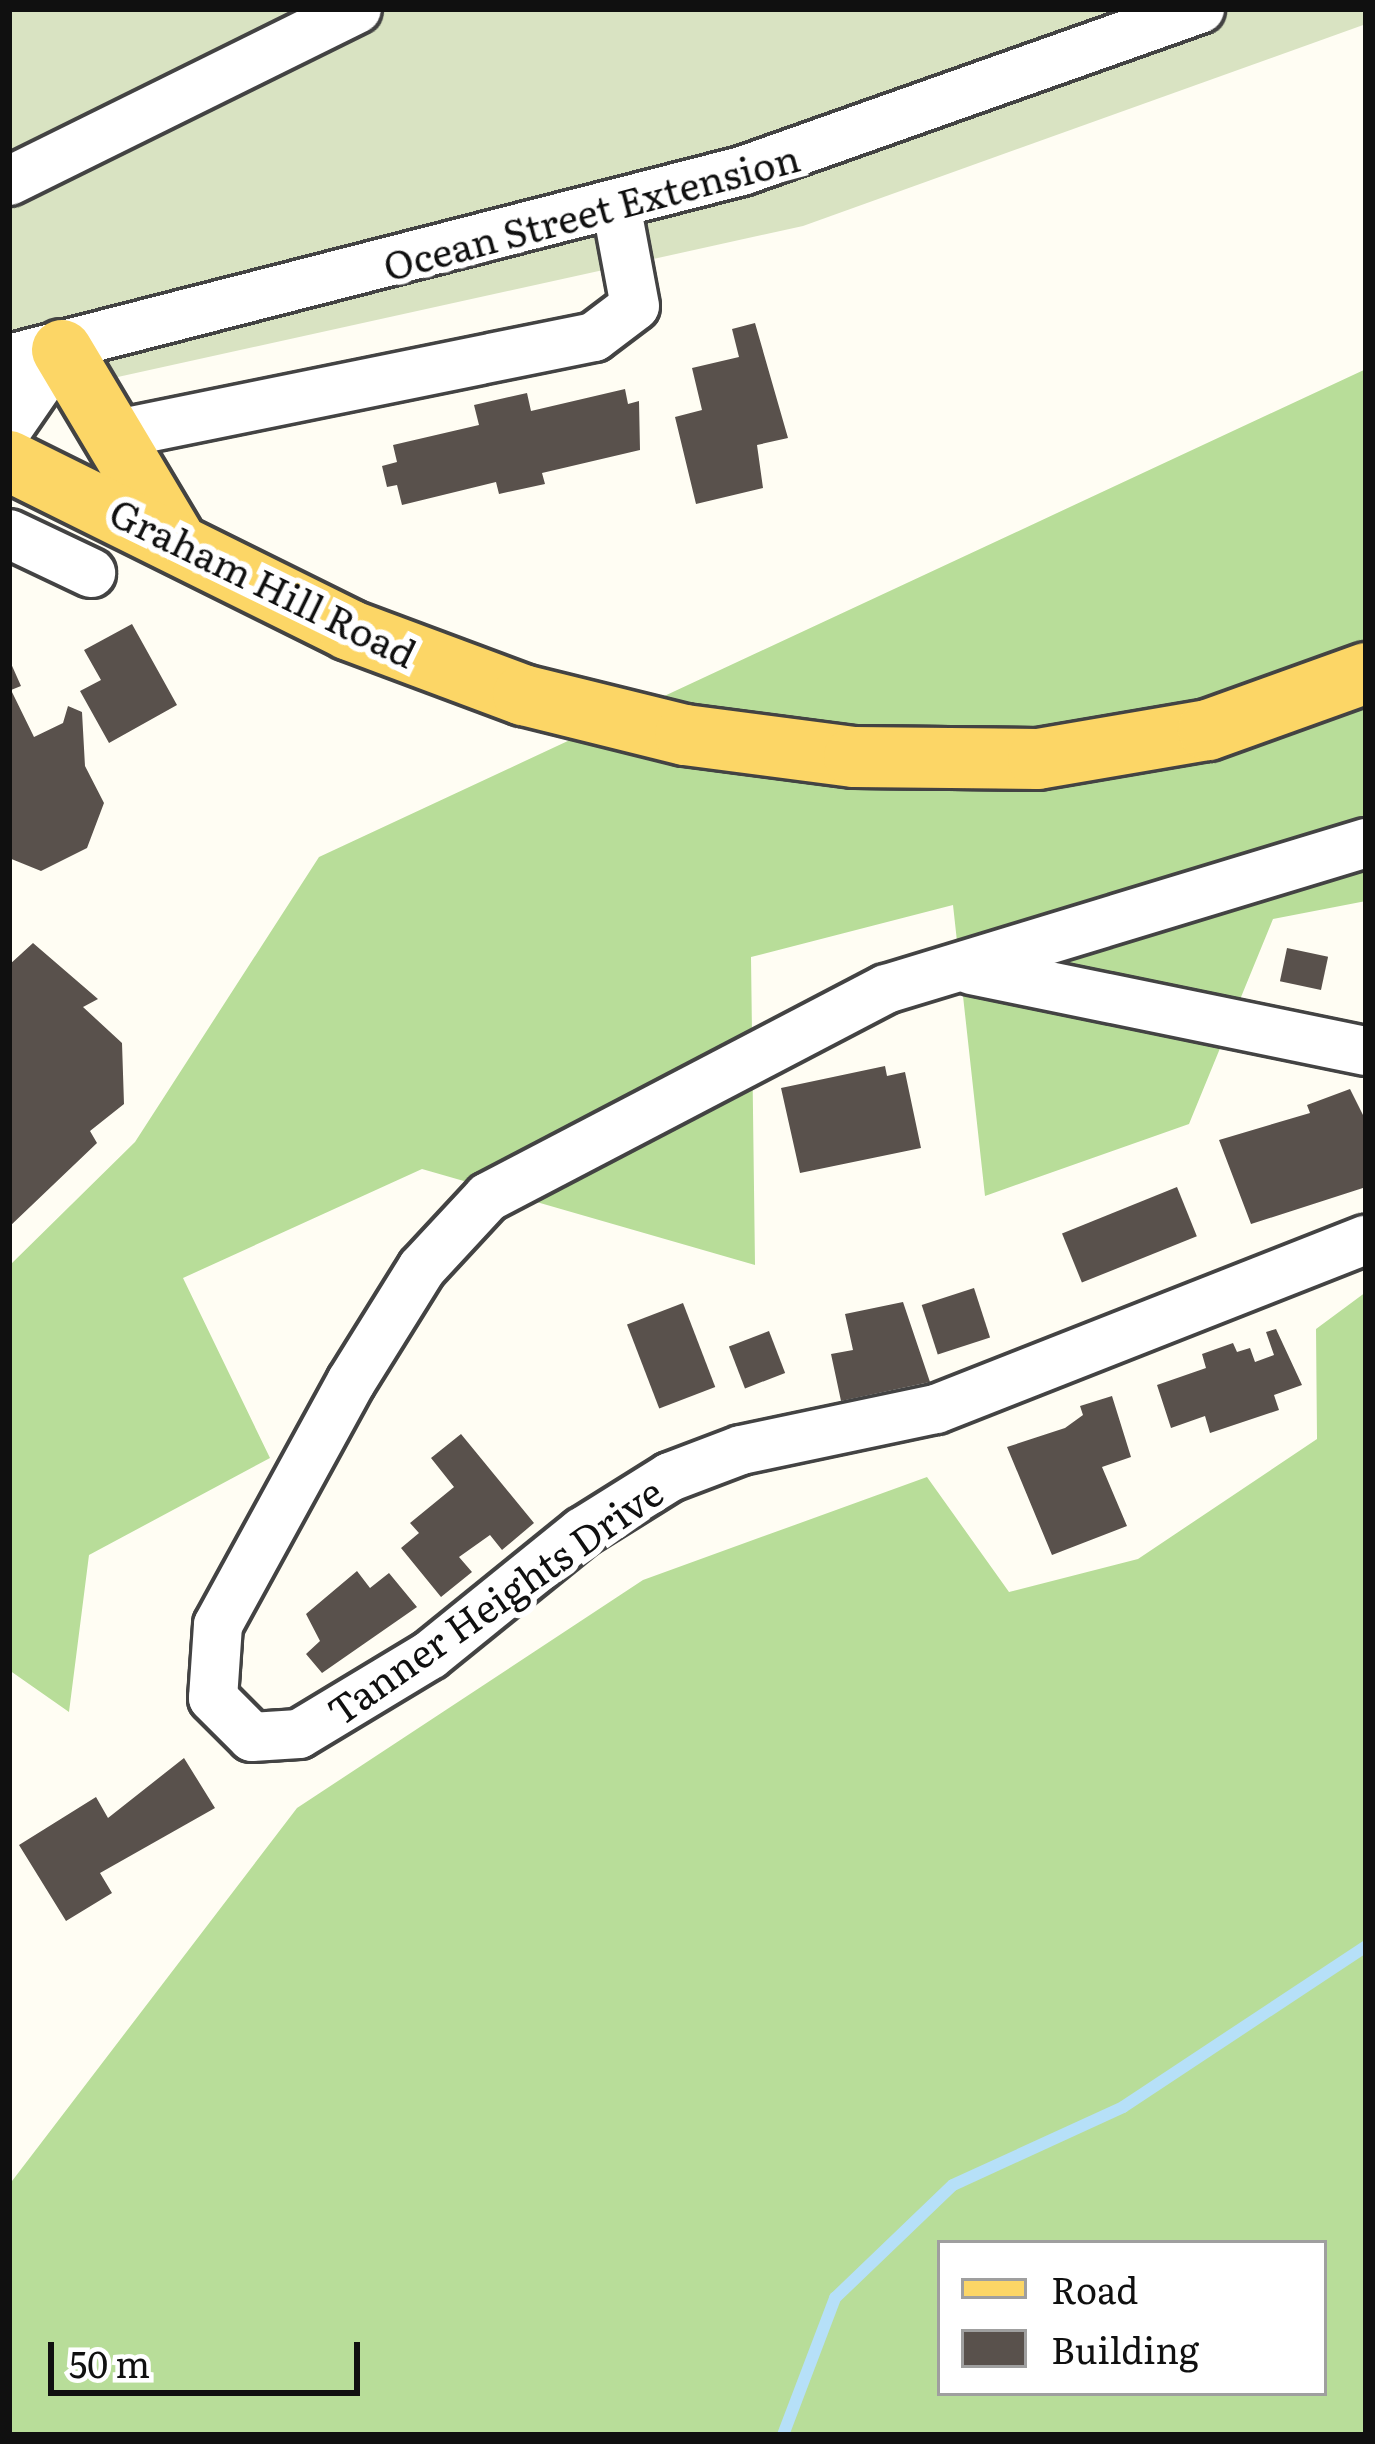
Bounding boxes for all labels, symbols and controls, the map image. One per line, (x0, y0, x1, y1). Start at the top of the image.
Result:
street label: Ocean Street Extension (378, 132, 804, 288)
street label: Graham Hill Road (103, 487, 425, 675)
street label: Tanner Heights Drive (317, 1467, 671, 1733)
legend (937, 2240, 1327, 2396)
text: Road (1051, 2262, 1138, 2315)
scale bar (54, 2318, 366, 2392)
text: Building (1051, 2322, 1199, 2375)
text: 50 m (69, 2336, 150, 2389)

